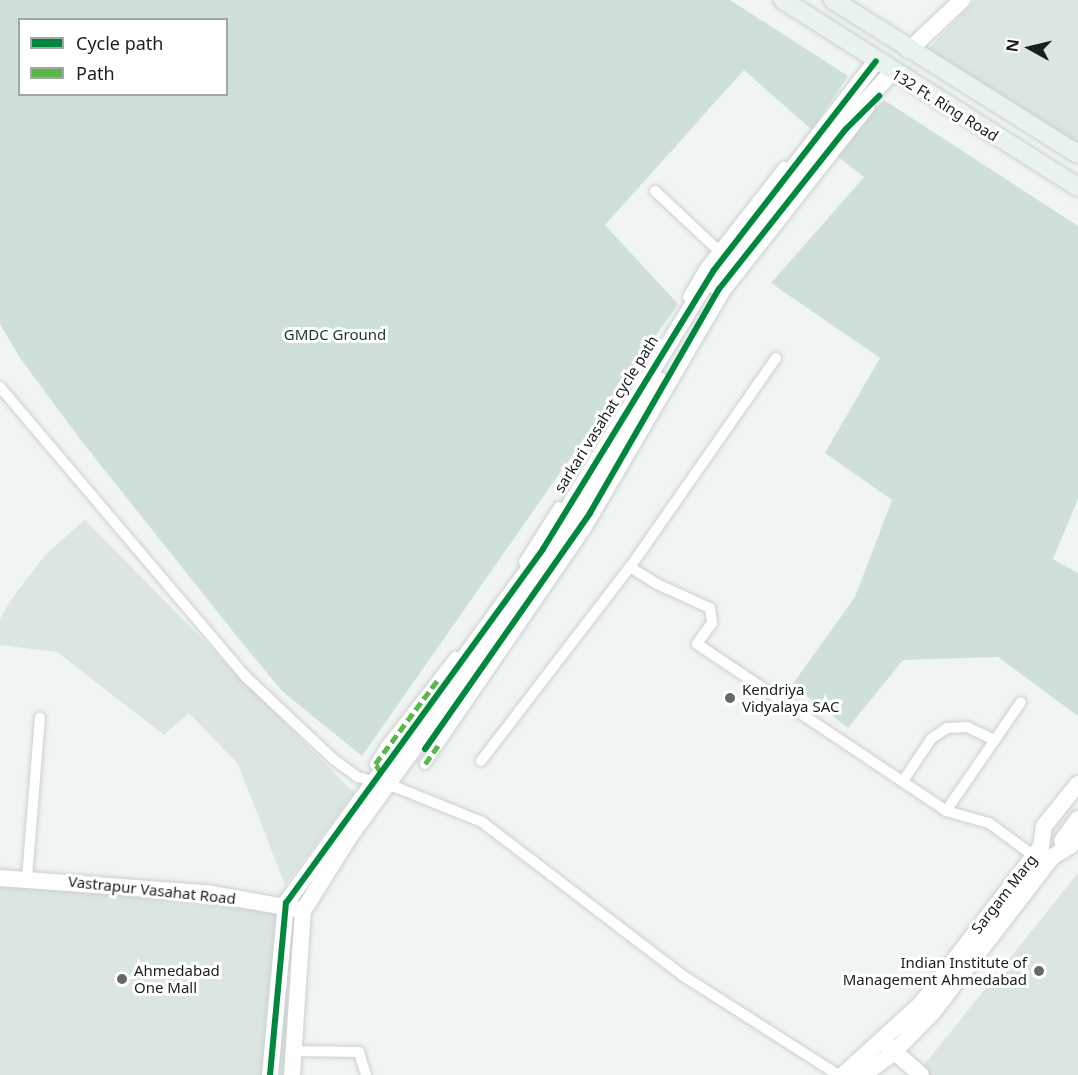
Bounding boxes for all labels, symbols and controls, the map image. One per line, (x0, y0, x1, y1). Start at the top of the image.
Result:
legend (18, 18, 228, 96)
north arrow (1000, 18, 1060, 78)
text: Cycle path (76, 31, 163, 55)
text: N (1000, 38, 1024, 53)
text: Path (76, 61, 115, 85)
street label: 132 Ft. Ring Road (888, 65, 1002, 145)
park label: GMDC Ground (284, 326, 386, 344)
street label: sarkari vasahat cycle path (550, 332, 662, 496)
place label: Kendriya Vidyalaya SAC (742, 680, 839, 715)
marker: Kendriya Vidyalaya SAC (723, 691, 737, 705)
street label: Sargam Marg (967, 851, 1041, 937)
street label: Vastrapur Vasahat Road (67, 872, 237, 908)
place label: Indian Institute of Management Ahmedabad (843, 953, 1027, 988)
place label: Ahmedabad One Mall (134, 961, 220, 996)
marker: Indian Institute of Management Ahmedabad (1032, 964, 1046, 978)
marker: Ahmedabad One Mall (115, 972, 129, 986)

